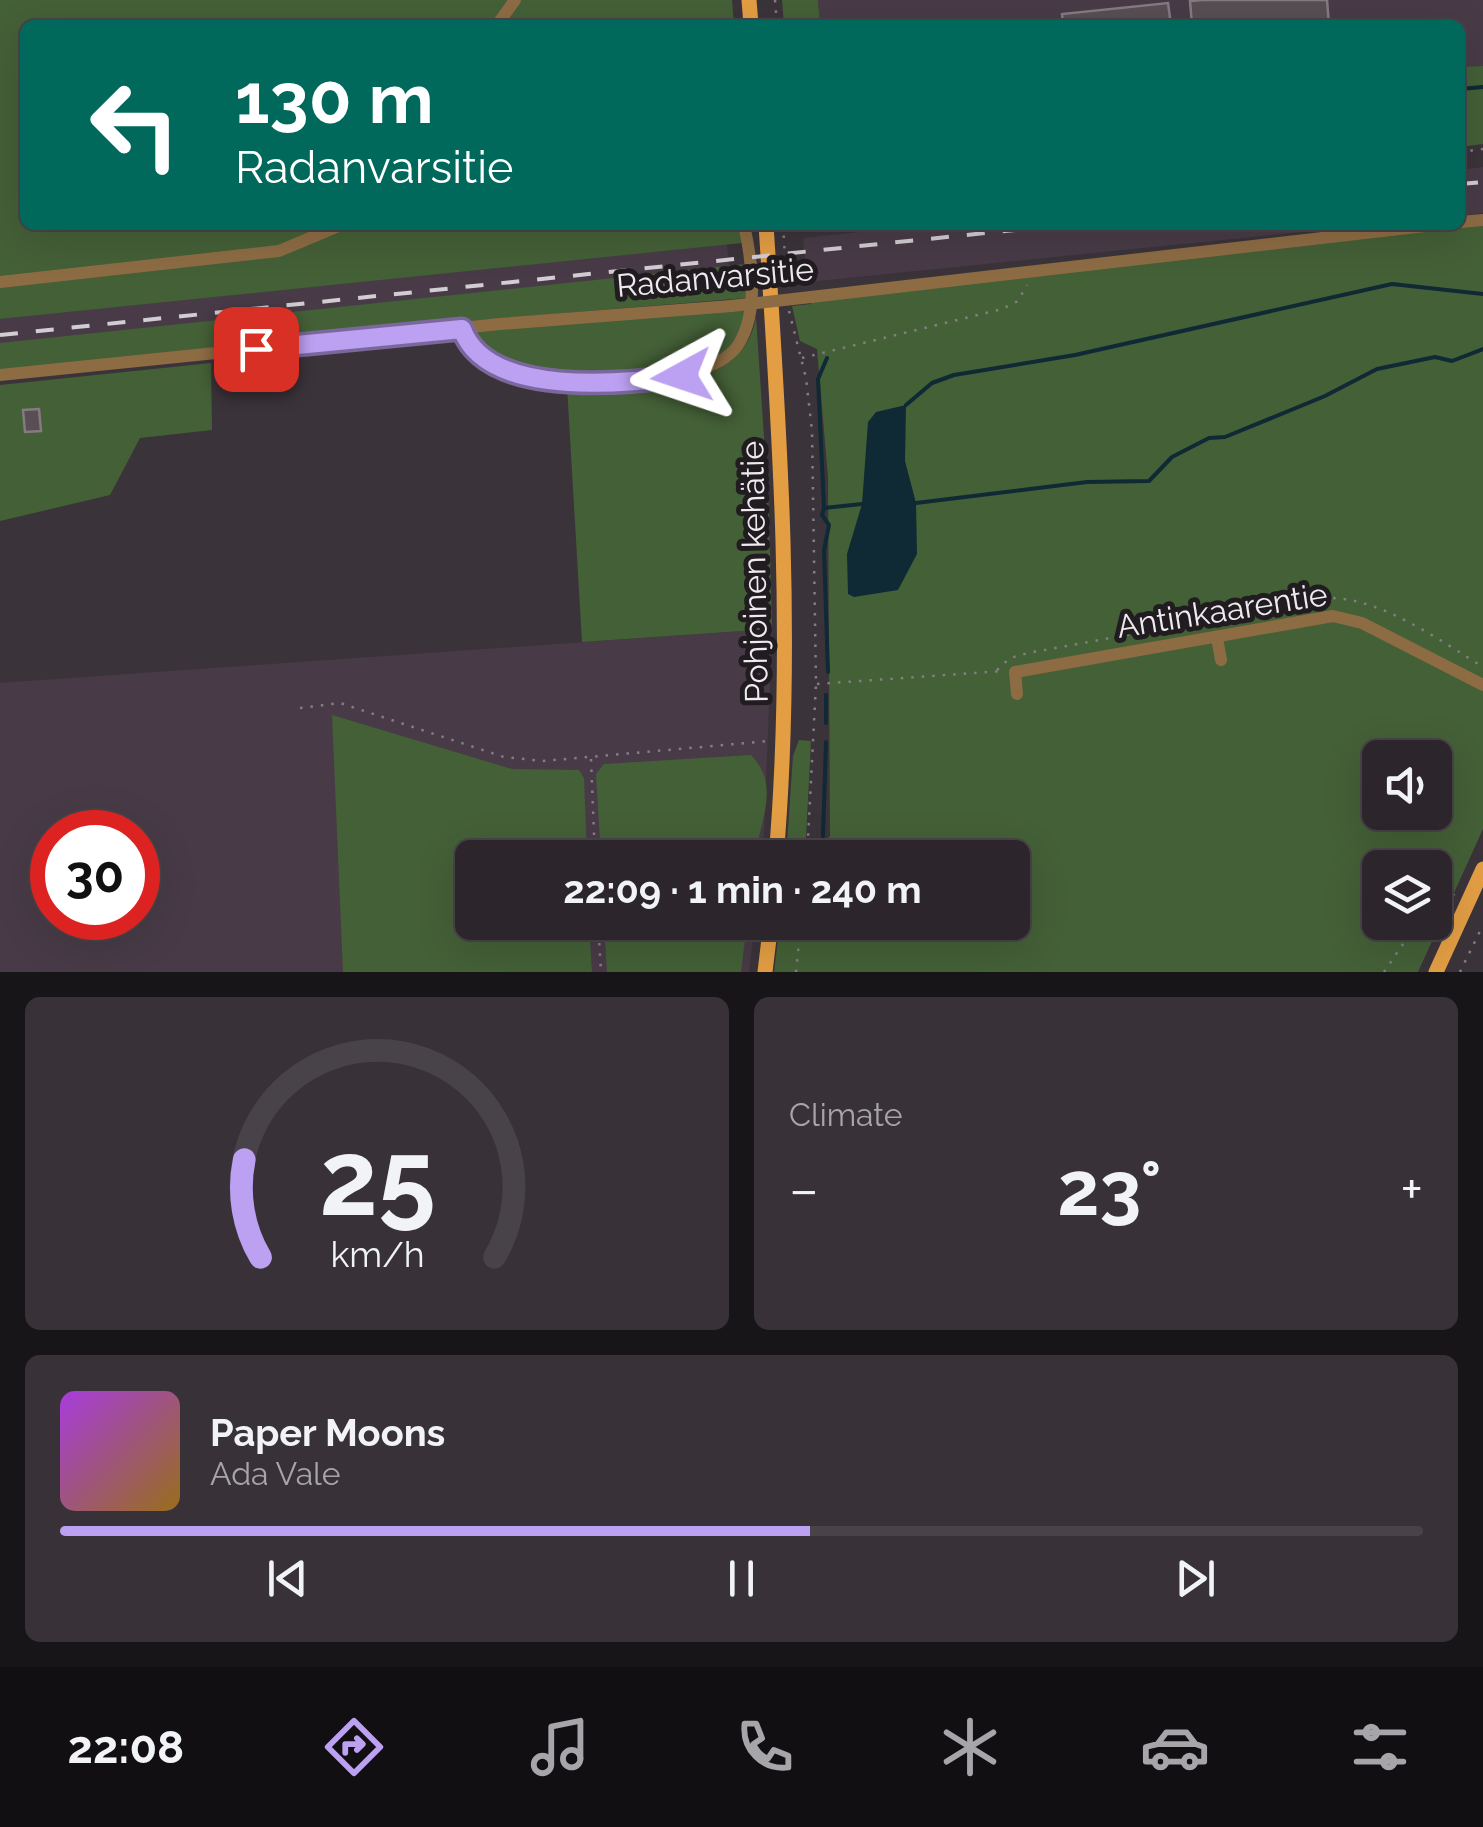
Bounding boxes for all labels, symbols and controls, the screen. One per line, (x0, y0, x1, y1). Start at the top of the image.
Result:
text: 130 m (235, 57, 434, 139)
icon: left (70, 60, 200, 190)
text: Radanvarsitie (235, 141, 513, 194)
street label: Radanvarsitie (615, 250, 815, 304)
pin (214, 307, 299, 392)
icon: arrive (229, 322, 284, 377)
position arrow (630, 324, 734, 428)
street label: Pohjoinen kehätie (733, 441, 775, 703)
street label: Antinkaarentie (1114, 575, 1330, 645)
map controls (1362, 740, 1452, 940)
button: sound (1362, 740, 1452, 830)
speed limit sign: 30 (30, 810, 160, 940)
button: layers (1362, 850, 1452, 940)
text: 22:09 · 1 min · 240 m (563, 867, 922, 912)
text: Climate (789, 1096, 903, 1133)
text: 25 (319, 1117, 435, 1239)
text: 23° (1057, 1144, 1162, 1233)
text: − (789, 1157, 819, 1222)
text: + (1400, 1157, 1423, 1222)
text: km/h (330, 1233, 424, 1275)
text: Paper Moons (210, 1410, 445, 1455)
text: Ada Vale (210, 1455, 341, 1492)
icon: previous (260, 1551, 315, 1606)
icon: pause (714, 1551, 769, 1606)
icon: next (1168, 1551, 1223, 1606)
icon: directions (319, 1712, 389, 1782)
icon: music (525, 1712, 595, 1782)
icon: phone (730, 1712, 800, 1782)
icon: climate (935, 1712, 1005, 1782)
icon: car (1140, 1712, 1210, 1782)
icon: filters (1345, 1712, 1415, 1782)
text: 22:08 (68, 1721, 184, 1774)

